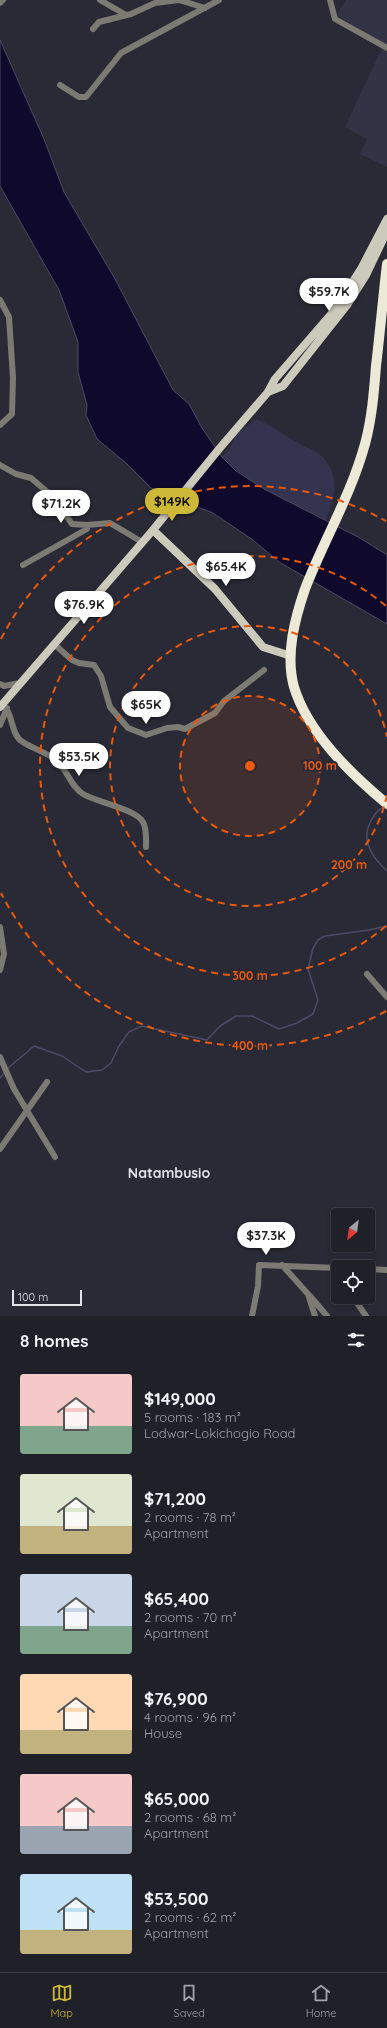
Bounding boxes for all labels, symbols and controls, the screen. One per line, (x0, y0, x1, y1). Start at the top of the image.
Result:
pin: $59.7K (296, 278, 362, 312)
text: $59.7K (308, 283, 350, 299)
pin: $149K (144, 488, 200, 522)
pin: $71.2K (28, 490, 94, 524)
text: $149K (154, 493, 190, 509)
text: $71.2K (41, 495, 81, 511)
pin: $65.4K (193, 553, 259, 587)
text: $65.4K (206, 558, 246, 574)
pin: $76.9K (51, 591, 117, 625)
text: $76.9K (64, 596, 104, 612)
pin: $65K (122, 691, 170, 725)
text: $65K (131, 696, 161, 712)
pin: $53.5K (46, 743, 112, 777)
text: $53.5K (58, 748, 100, 764)
text: 100 m (303, 758, 337, 773)
centre of rings (243, 759, 257, 773)
text: 200 m (331, 857, 367, 872)
text: 300 m (232, 968, 268, 983)
text: 400 m (232, 1038, 268, 1053)
district label: Natambusio (128, 1164, 210, 1182)
north arrow (331, 1208, 375, 1252)
map controls (331, 1208, 375, 1304)
pin: $37.3K (233, 1222, 299, 1256)
text: $37.3K (246, 1227, 286, 1243)
button: locate (331, 1260, 375, 1304)
scale bar (12, 1288, 82, 1307)
text: 100 m (18, 1290, 48, 1304)
icon: filters (345, 1329, 367, 1351)
text: 8 homes (20, 1330, 89, 1351)
text: $149,000 (144, 1388, 216, 1409)
icon: home (52, 1390, 100, 1438)
text: 5 rooms · 183 m² (144, 1409, 241, 1425)
text: Lodwar-Lokichogio Road (144, 1425, 295, 1441)
text: $71,200 (144, 1488, 206, 1509)
icon: home (52, 1490, 100, 1538)
text: 2 rooms · 78 m² (144, 1509, 236, 1525)
text: Apartment (144, 1525, 209, 1541)
text: $65,400 (144, 1588, 209, 1609)
icon: home (52, 1590, 100, 1638)
text: 2 rooms · 70 m² (144, 1609, 237, 1625)
text: Apartment (144, 1625, 209, 1641)
text: $76,900 (144, 1688, 208, 1709)
icon: home (52, 1690, 100, 1738)
text: 4 rooms · 96 m² (144, 1709, 236, 1725)
text: House (144, 1725, 182, 1741)
text: $65,000 (144, 1788, 209, 1809)
icon: home (52, 1790, 100, 1838)
text: 2 rooms · 68 m² (144, 1809, 236, 1825)
text: Apartment (144, 1825, 209, 1841)
text: $53,500 (144, 1888, 208, 1909)
icon: home (52, 1890, 100, 1938)
text: 2 rooms · 62 m² (144, 1909, 236, 1925)
text: Apartment (144, 1925, 209, 1941)
tab: Map (50, 1982, 73, 2020)
tab: Saved (174, 1982, 205, 2020)
tab: Home (306, 1982, 337, 2020)

